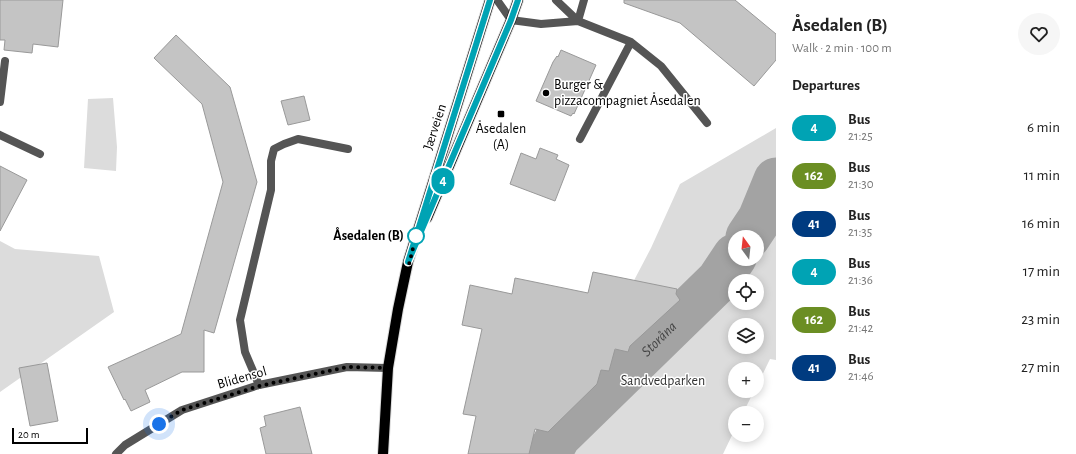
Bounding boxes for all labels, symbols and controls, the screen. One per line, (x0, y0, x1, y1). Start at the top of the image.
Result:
button: heart (1018, 13, 1060, 55)
text: Åsedalen (B) (792, 16, 888, 35)
text: Walk · 2 min · 100 m (792, 42, 892, 55)
place label: Burger & pizzacompagniet Åsedalen (554, 78, 701, 108)
text: Departures (792, 78, 860, 93)
marker: Burger & pizzacompagniet Åsedalen (541, 88, 551, 98)
street label: Jærveien (421, 102, 449, 152)
marker: Åsedalen (A) (496, 109, 506, 119)
text: Bus (848, 112, 870, 127)
place label: Åsedalen (A) (476, 120, 526, 152)
text: 6 min (1027, 120, 1060, 135)
text: 4 (810, 121, 818, 135)
text: 21:25 (848, 130, 873, 143)
text: Bus (848, 160, 870, 175)
line badge: 4 (430, 168, 456, 194)
text: 11 min (1024, 168, 1060, 183)
text: 162 (805, 169, 823, 183)
text: 4 (439, 174, 447, 188)
text: 21:30 (848, 178, 874, 191)
text: Bus (848, 208, 870, 223)
text: 16 min (1022, 216, 1060, 231)
text: 41 (808, 217, 820, 231)
text: 21:35 (848, 226, 872, 239)
place label: Åsedalen (B) (333, 227, 404, 243)
marker: Åsedalen (B) (407, 227, 425, 245)
north arrow (728, 230, 764, 266)
map controls (728, 230, 764, 442)
text: Bus (848, 256, 870, 271)
text: 17 min (1023, 264, 1060, 279)
text: 4 (810, 265, 818, 279)
button: locate (728, 274, 764, 310)
text: 21:36 (848, 274, 873, 287)
text: Bus (848, 304, 870, 319)
text: 23 min (1021, 312, 1060, 327)
text: 162 (805, 313, 823, 327)
water label: Storåna (638, 318, 679, 359)
button: layers (728, 318, 764, 354)
text: 21:42 (848, 322, 874, 335)
text: Bus (848, 352, 870, 367)
text: 27 min (1021, 360, 1060, 375)
text: 41 (808, 361, 820, 375)
button: + (728, 362, 764, 398)
street label: Blidensol (216, 364, 268, 392)
text: 21:46 (848, 370, 874, 383)
park label: Sandvedparken (621, 374, 705, 388)
button: − (728, 406, 764, 442)
your location (149, 414, 169, 434)
scale bar (12, 426, 88, 445)
text: 20 m (18, 429, 39, 440)

